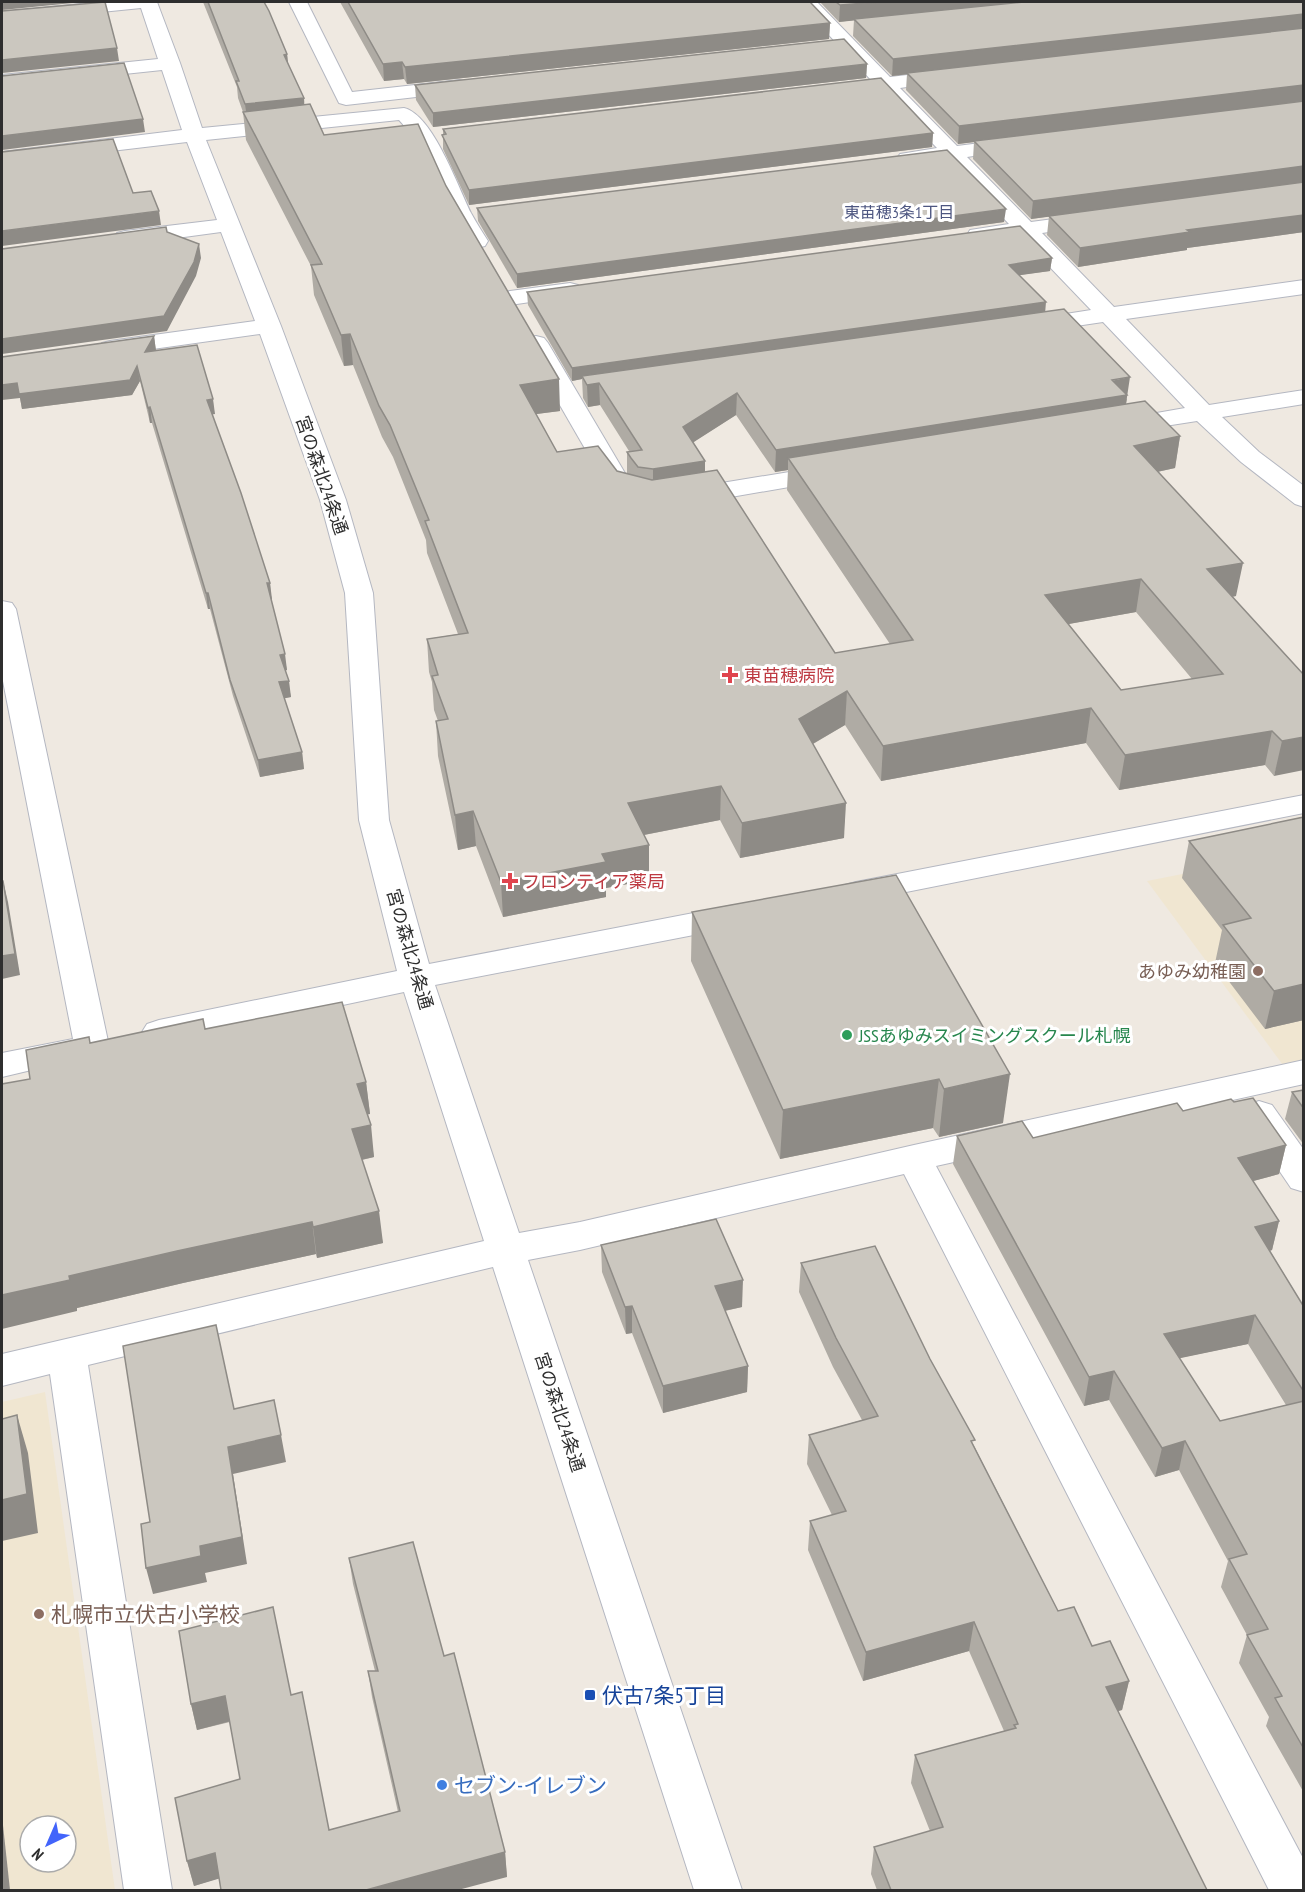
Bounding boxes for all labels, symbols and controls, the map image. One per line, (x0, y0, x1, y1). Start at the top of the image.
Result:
district label: 東苗穂3条1丁目 (844, 202, 954, 222)
street label: 宮の森北24条通 (291, 413, 353, 537)
place label: 東苗穂病院 (744, 664, 834, 687)
marker: 東苗穂病院 (721, 666, 739, 684)
place label: フロンティア薬局 (522, 870, 665, 893)
marker: フロンティア薬局 (503, 874, 517, 888)
street label: 宮の森北24条通 (382, 886, 438, 1012)
place label: あゆみ幼稚園 (1138, 960, 1246, 983)
marker: あゆみ幼稚園 (1251, 964, 1265, 978)
place label: JSSあゆみスイミングスクール札幌 (858, 1024, 1131, 1047)
marker: JSSあゆみスイミングスクール札幌 (840, 1028, 854, 1042)
street label: 宮の森北24条通 (530, 1349, 590, 1475)
place label: 札幌市立伏古小学校 (51, 1601, 240, 1628)
marker: 札幌市立伏古小学校 (32, 1607, 46, 1621)
place label: 伏古7条5丁目 (602, 1682, 726, 1709)
marker: 伏古7条5丁目 (583, 1688, 597, 1702)
place label: セブン-イレブン (454, 1772, 607, 1799)
marker: セブン-イレブン (435, 1778, 449, 1792)
north arrow (18, 1814, 78, 1874)
text: N (28, 1845, 48, 1865)

